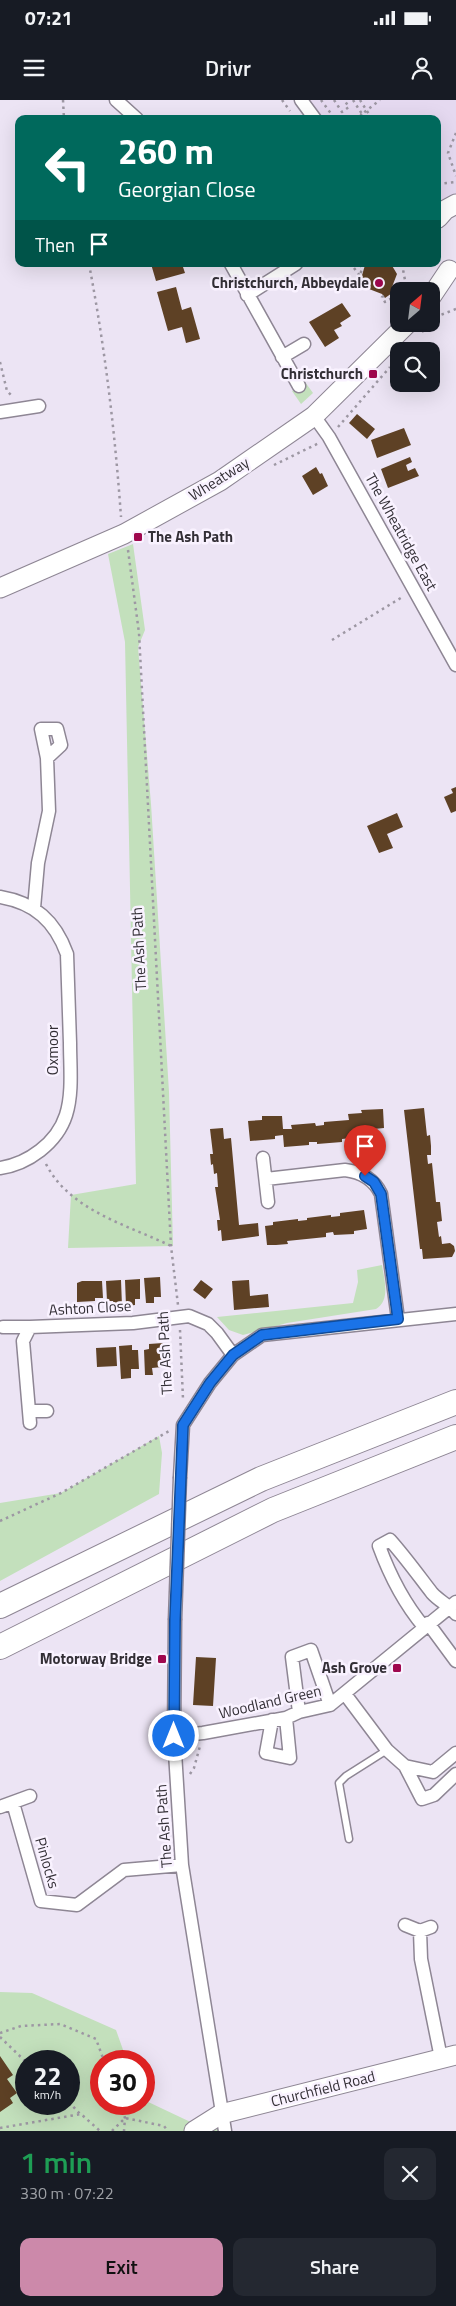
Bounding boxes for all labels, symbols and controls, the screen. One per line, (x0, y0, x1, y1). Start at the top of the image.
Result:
text: 07:21 (25, 3, 72, 32)
text: Drivr (205, 51, 251, 85)
icon: menu (20, 54, 48, 82)
icon: person (408, 54, 436, 82)
text: 260 m (118, 124, 214, 178)
icon: left (35, 135, 100, 200)
text: Georgian Close (118, 172, 256, 206)
text: Then (35, 230, 75, 259)
icon: arrive (85, 230, 113, 258)
place label: Christchurch, Abbeydale (212, 271, 369, 294)
marker: Christchurch, Abbeydale (373, 277, 385, 289)
north arrow (390, 282, 440, 332)
map controls (390, 282, 440, 392)
button: search (390, 342, 440, 392)
place label: Christchurch (281, 362, 363, 385)
marker: Christchurch (367, 368, 379, 380)
street label: Wheatway (184, 451, 254, 506)
street label: The Wheatridge East (359, 469, 444, 596)
place label: The Ash Path (148, 525, 233, 548)
marker: The Ash Path (132, 531, 144, 543)
street label: The Ash Path (125, 907, 152, 991)
street label: Oxmoor (41, 1025, 64, 1075)
pin (344, 1125, 386, 1176)
icon: arrive (351, 1132, 379, 1160)
street label: Ashton Close (48, 1294, 132, 1321)
street label: The Ash Path (151, 1311, 178, 1395)
place label: Motorway Bridge (40, 1647, 152, 1670)
marker: Motorway Bridge (156, 1653, 168, 1665)
place label: Ash Grove (322, 1656, 387, 1679)
marker: Ash Grove (391, 1662, 403, 1674)
street label: Woodland Green (216, 1679, 323, 1724)
position arrow (147, 1709, 199, 1761)
street label: The Ash Path (149, 1783, 178, 1869)
street label: Pinlocks (29, 1835, 66, 1891)
speed limit sign: 30 (90, 2050, 155, 2115)
text: 22 (33, 2057, 62, 2095)
street label: Churchfield Road (268, 2064, 377, 2113)
text: km/h (34, 2085, 61, 2104)
text: 1 min (20, 2139, 92, 2185)
button: close (384, 2148, 436, 2200)
text: 330 m · 07:22 (20, 2181, 114, 2205)
button: Exit (20, 2238, 223, 2296)
button: Share (233, 2238, 436, 2296)

